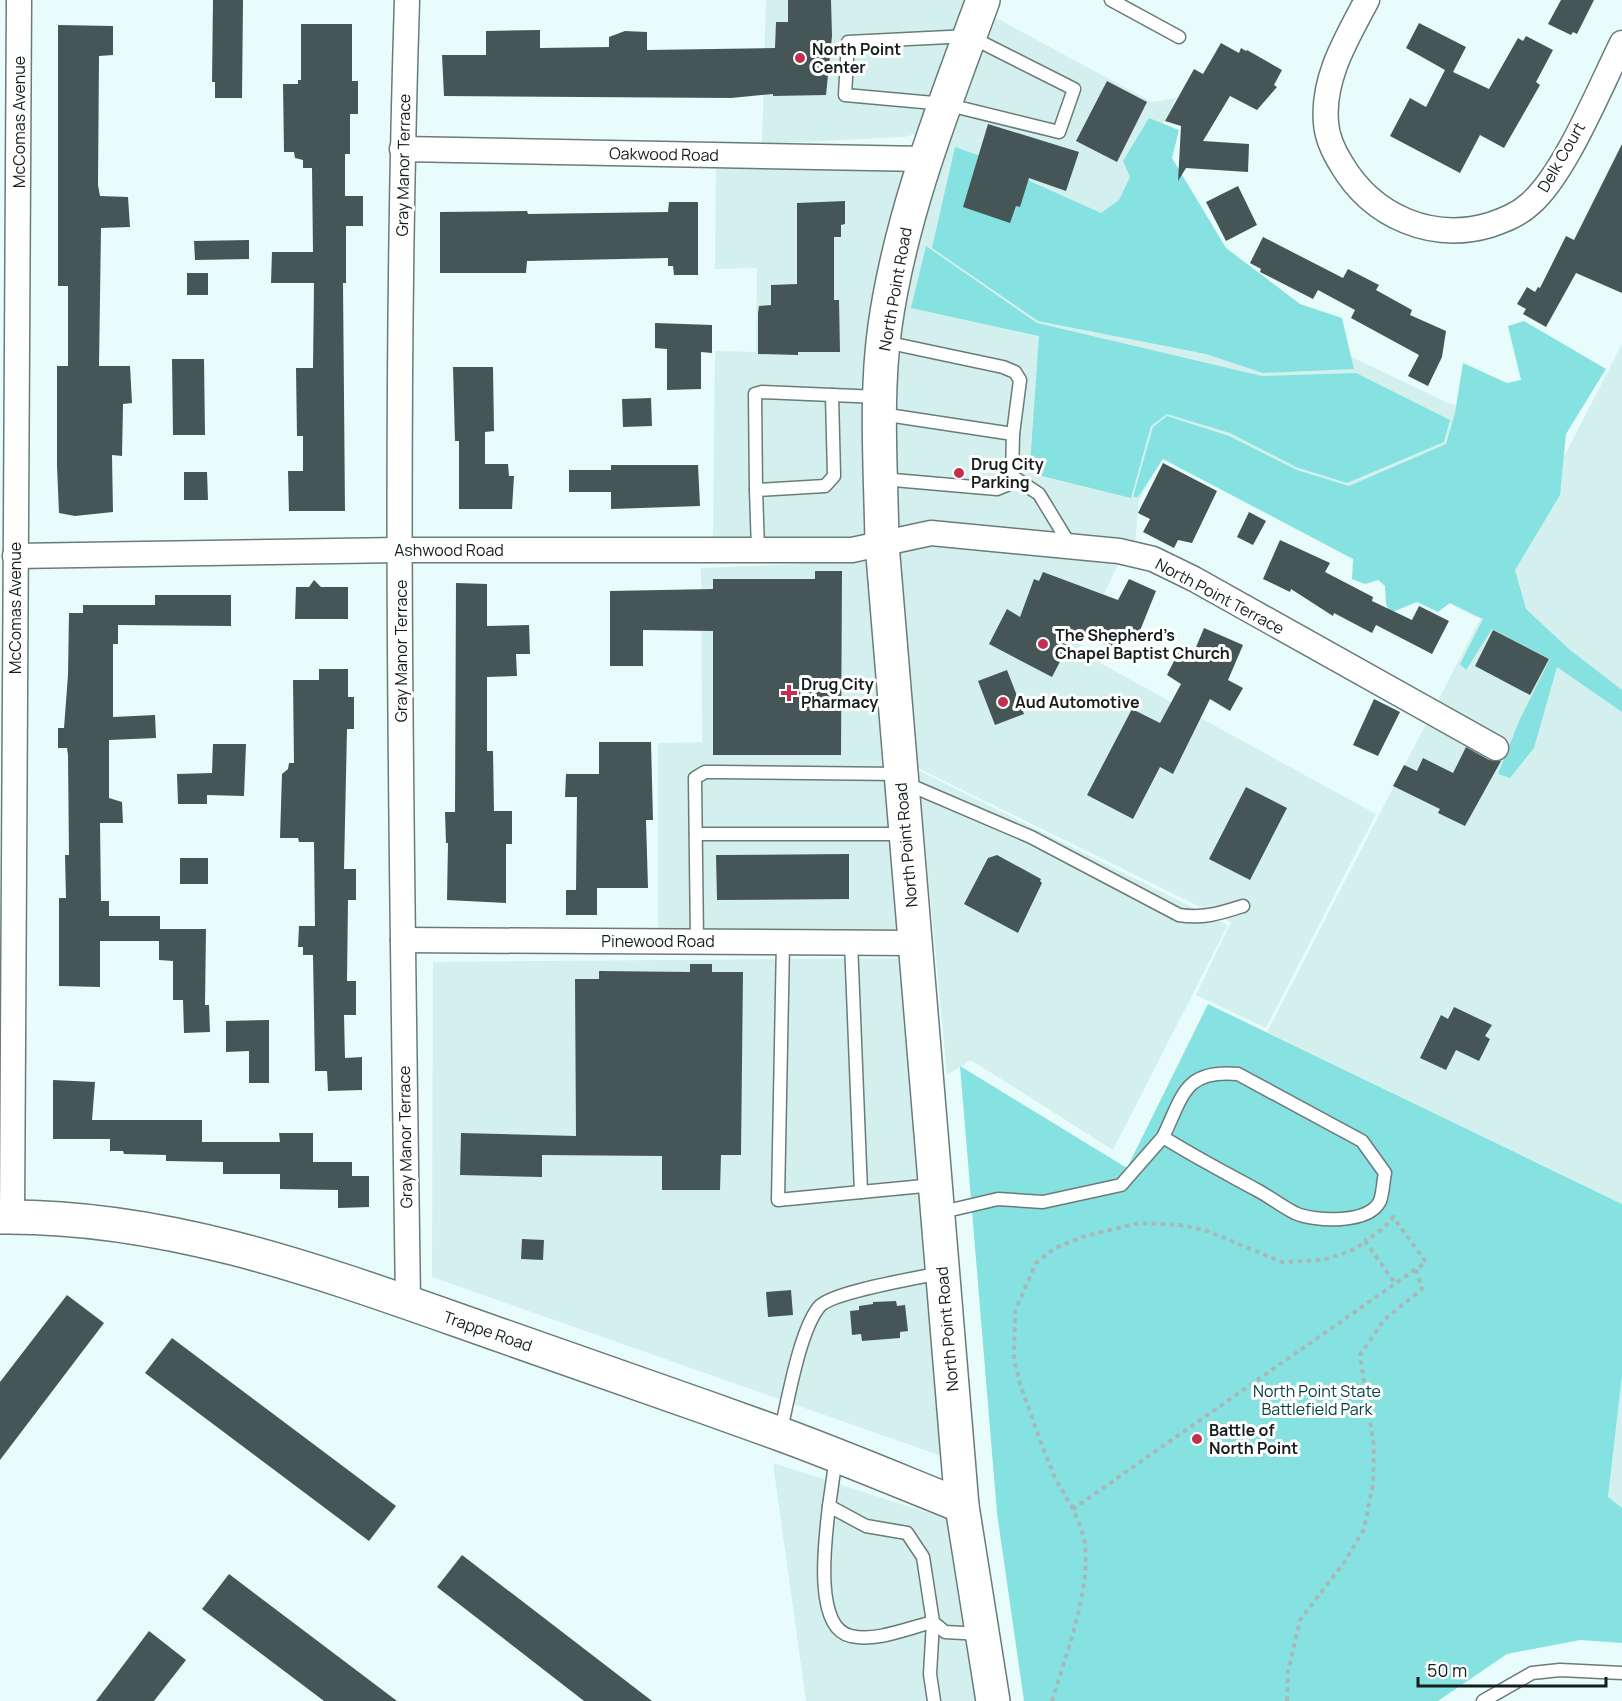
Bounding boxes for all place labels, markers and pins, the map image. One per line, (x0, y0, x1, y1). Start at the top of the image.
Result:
place label: North Point Center (812, 38, 901, 78)
marker: North Point Center (793, 51, 807, 65)
place label: Drug City Parking (971, 453, 1044, 493)
marker: Drug City Parking (952, 466, 966, 480)
place label: The Shepherd’s Chapel Baptist Church (1055, 624, 1230, 664)
marker: The Shepherd’s Chapel Baptist Church (1036, 637, 1050, 651)
place label: Drug City Pharmacy (801, 673, 878, 713)
marker: Drug City Pharmacy (782, 686, 796, 700)
place label: Aud Automotive (1015, 691, 1140, 713)
marker: Aud Automotive (996, 695, 1010, 709)
place label: Battle of North Point (1209, 1419, 1298, 1459)
marker: Battle of North Point (1190, 1432, 1204, 1446)

